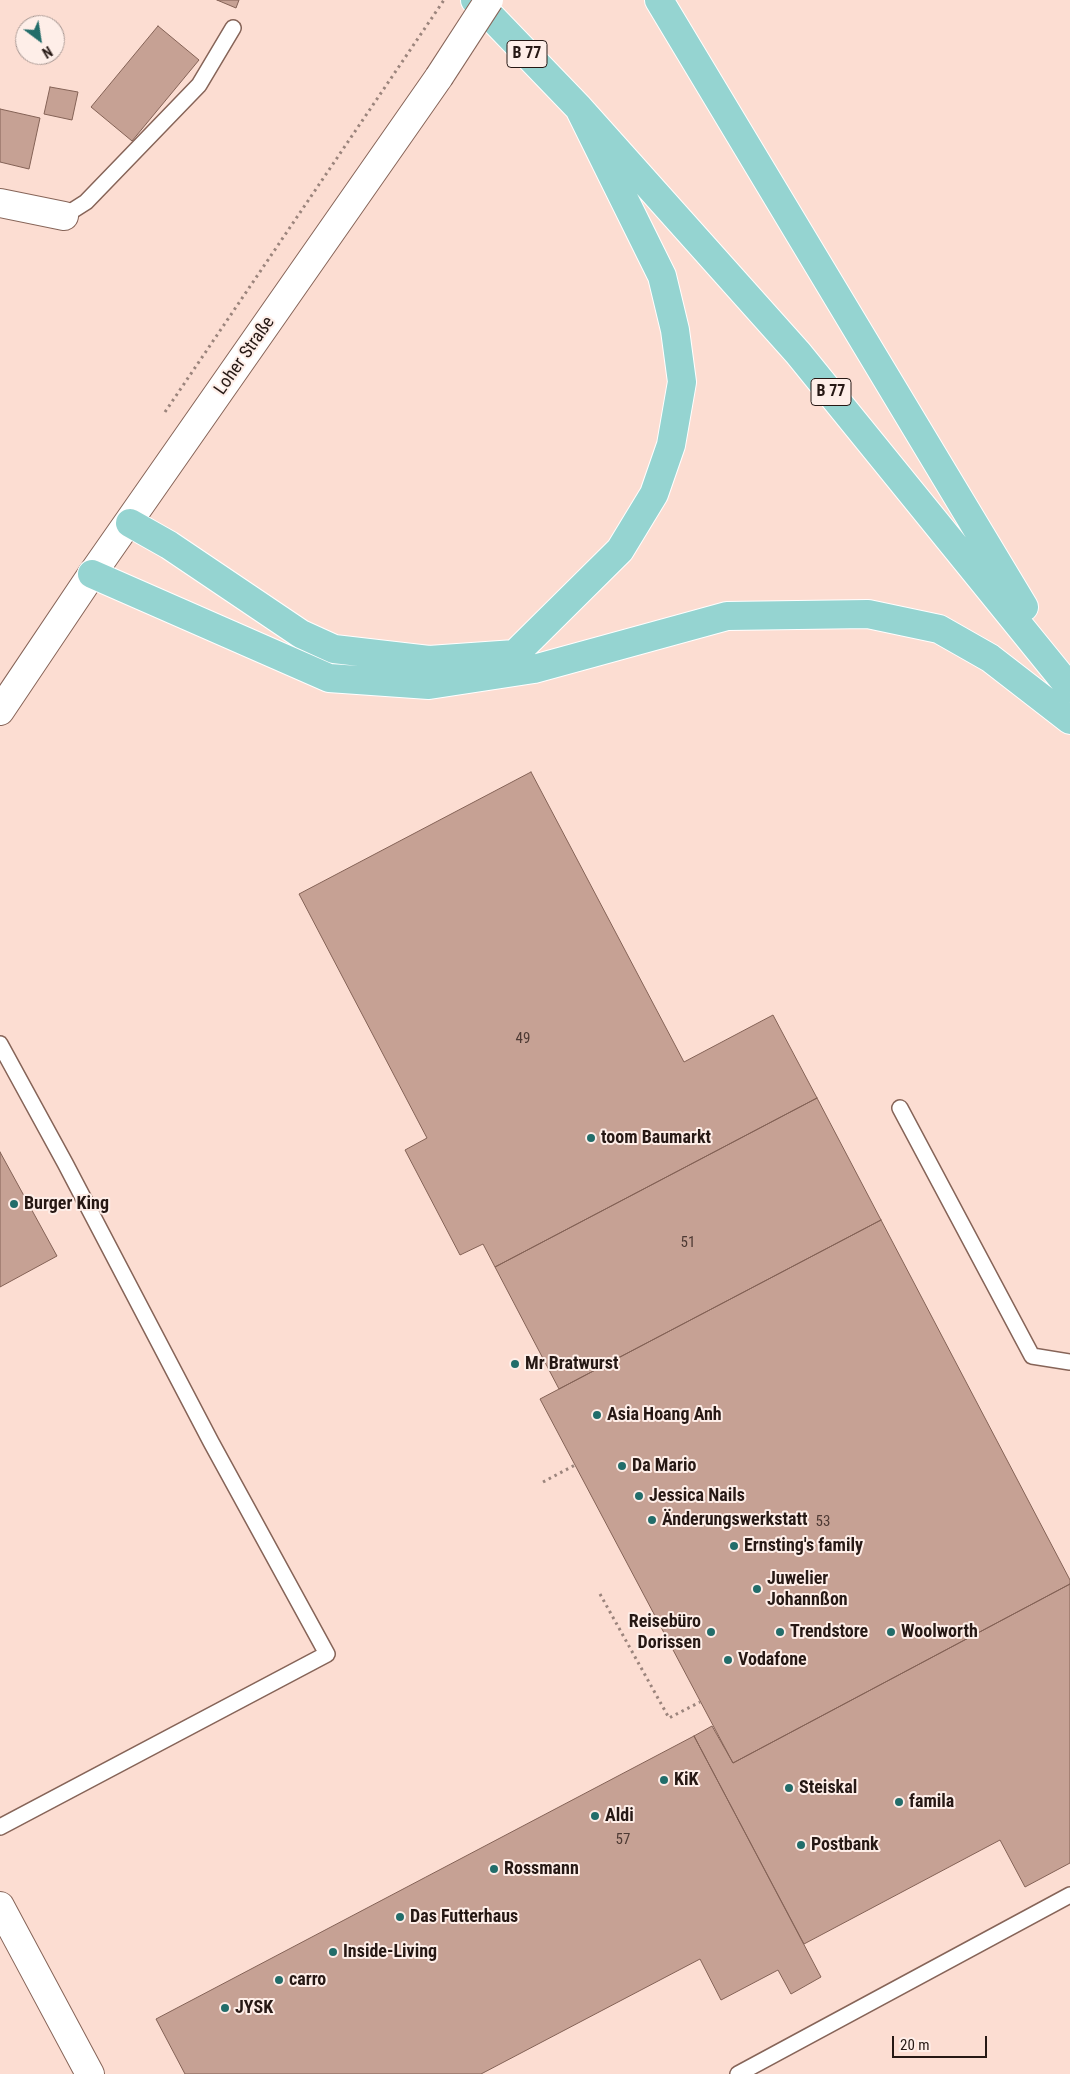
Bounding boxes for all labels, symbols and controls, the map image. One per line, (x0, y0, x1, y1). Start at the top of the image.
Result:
north arrow (15, 15, 65, 65)
road number: B 77 (507, 41, 547, 68)
text: N (39, 43, 55, 61)
street label: Loher Straße (210, 313, 280, 399)
road number: B 77 (811, 378, 851, 406)
house number: 49 (516, 1030, 530, 1048)
place label: toom Baumarkt (601, 1127, 711, 1149)
marker: toom Baumarkt (585, 1132, 597, 1144)
place label: Burger King (24, 1193, 109, 1215)
marker: Burger King (8, 1198, 20, 1210)
house number: 51 (681, 1234, 695, 1252)
place label: Mr Bratwurst (525, 1353, 618, 1375)
marker: Mr Bratwurst (509, 1358, 521, 1370)
place label: Asia Hoang Anh (607, 1404, 722, 1426)
marker: Asia Hoang Anh (591, 1409, 603, 1421)
place label: Da Mario (632, 1455, 696, 1477)
marker: Da Mario (616, 1460, 628, 1472)
place label: Jessica Nails (649, 1485, 745, 1507)
marker: Jessica Nails (633, 1490, 645, 1502)
place label: Änderungswerkstatt (662, 1509, 807, 1531)
house number: 53 (816, 1513, 830, 1531)
marker: Änderungswerkstatt (646, 1514, 658, 1526)
place label: Ernsting's family (744, 1535, 863, 1557)
marker: Ernsting's family (728, 1540, 740, 1552)
place label: Juwelier Johannßon (767, 1568, 848, 1610)
marker: Juwelier Johannßon (751, 1583, 763, 1595)
place label: Reisebüro Dorissen (629, 1611, 701, 1654)
place label: Trendstore (790, 1621, 868, 1643)
place label: Woolworth (901, 1621, 978, 1643)
marker: Reisebüro Dorissen (705, 1626, 717, 1638)
marker: Trendstore (774, 1626, 786, 1638)
marker: Woolworth (885, 1626, 897, 1638)
place label: Vodafone (738, 1649, 807, 1671)
marker: Vodafone (722, 1654, 734, 1666)
place label: KiK (674, 1769, 698, 1791)
marker: KiK (658, 1774, 670, 1786)
place label: Steiskal (799, 1777, 857, 1799)
marker: Steiskal (783, 1782, 795, 1794)
place label: famila (909, 1791, 954, 1813)
marker: famila (893, 1796, 905, 1808)
place label: Aldi (605, 1805, 634, 1827)
marker: Aldi (589, 1810, 601, 1822)
house number: 57 (616, 1831, 630, 1849)
place label: Postbank (811, 1834, 879, 1856)
marker: Postbank (795, 1839, 807, 1851)
place label: Rossmann (504, 1858, 579, 1880)
marker: Rossmann (488, 1863, 500, 1875)
place label: Das Futterhaus (410, 1906, 518, 1928)
marker: Das Futterhaus (394, 1911, 406, 1923)
place label: Inside-Living (343, 1941, 437, 1963)
marker: Inside-Living (327, 1946, 339, 1958)
place label: carro (289, 1969, 326, 1991)
marker: carro (273, 1974, 285, 1986)
place label: JYSK (235, 1997, 273, 2019)
marker: JYSK (219, 2002, 231, 2014)
scale bar (895, 2026, 990, 2058)
text: 20 m (900, 2036, 930, 2054)

